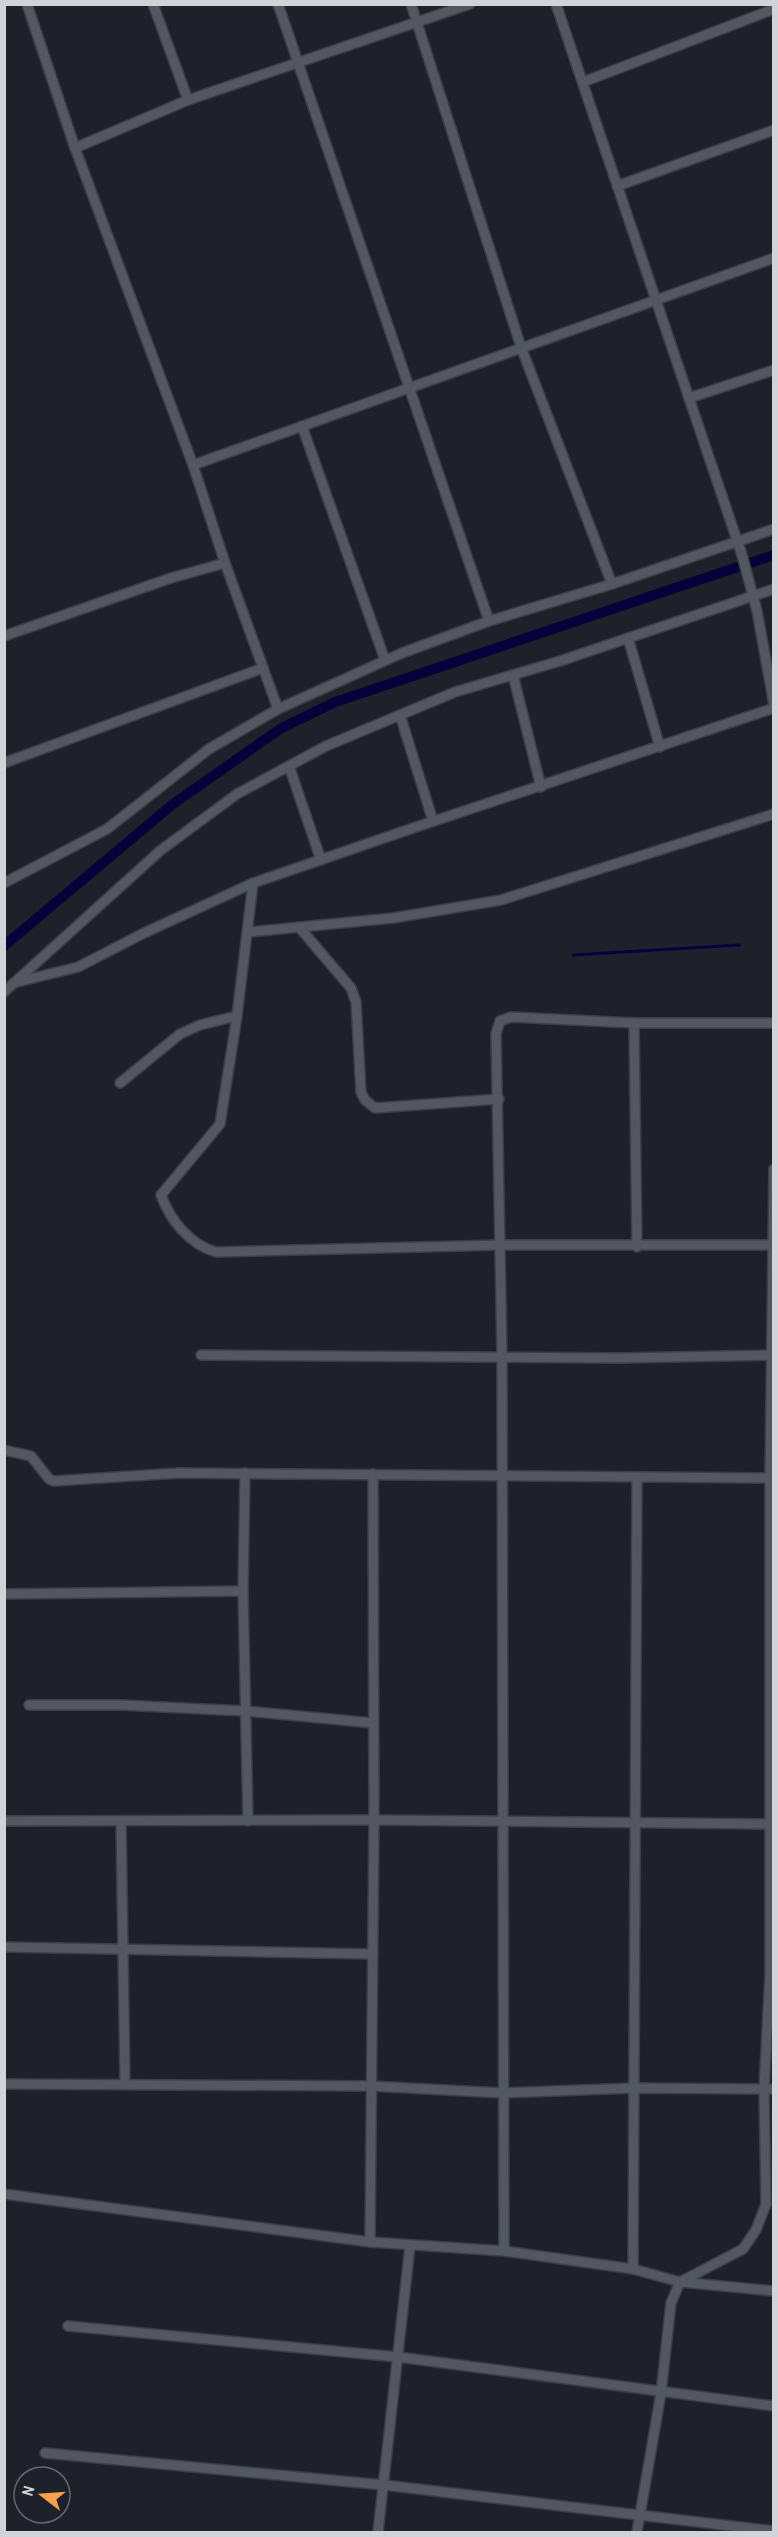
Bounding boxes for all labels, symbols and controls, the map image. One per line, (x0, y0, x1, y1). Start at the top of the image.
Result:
north arrow (12, 2465, 72, 2525)
text: N (16, 2483, 40, 2498)

